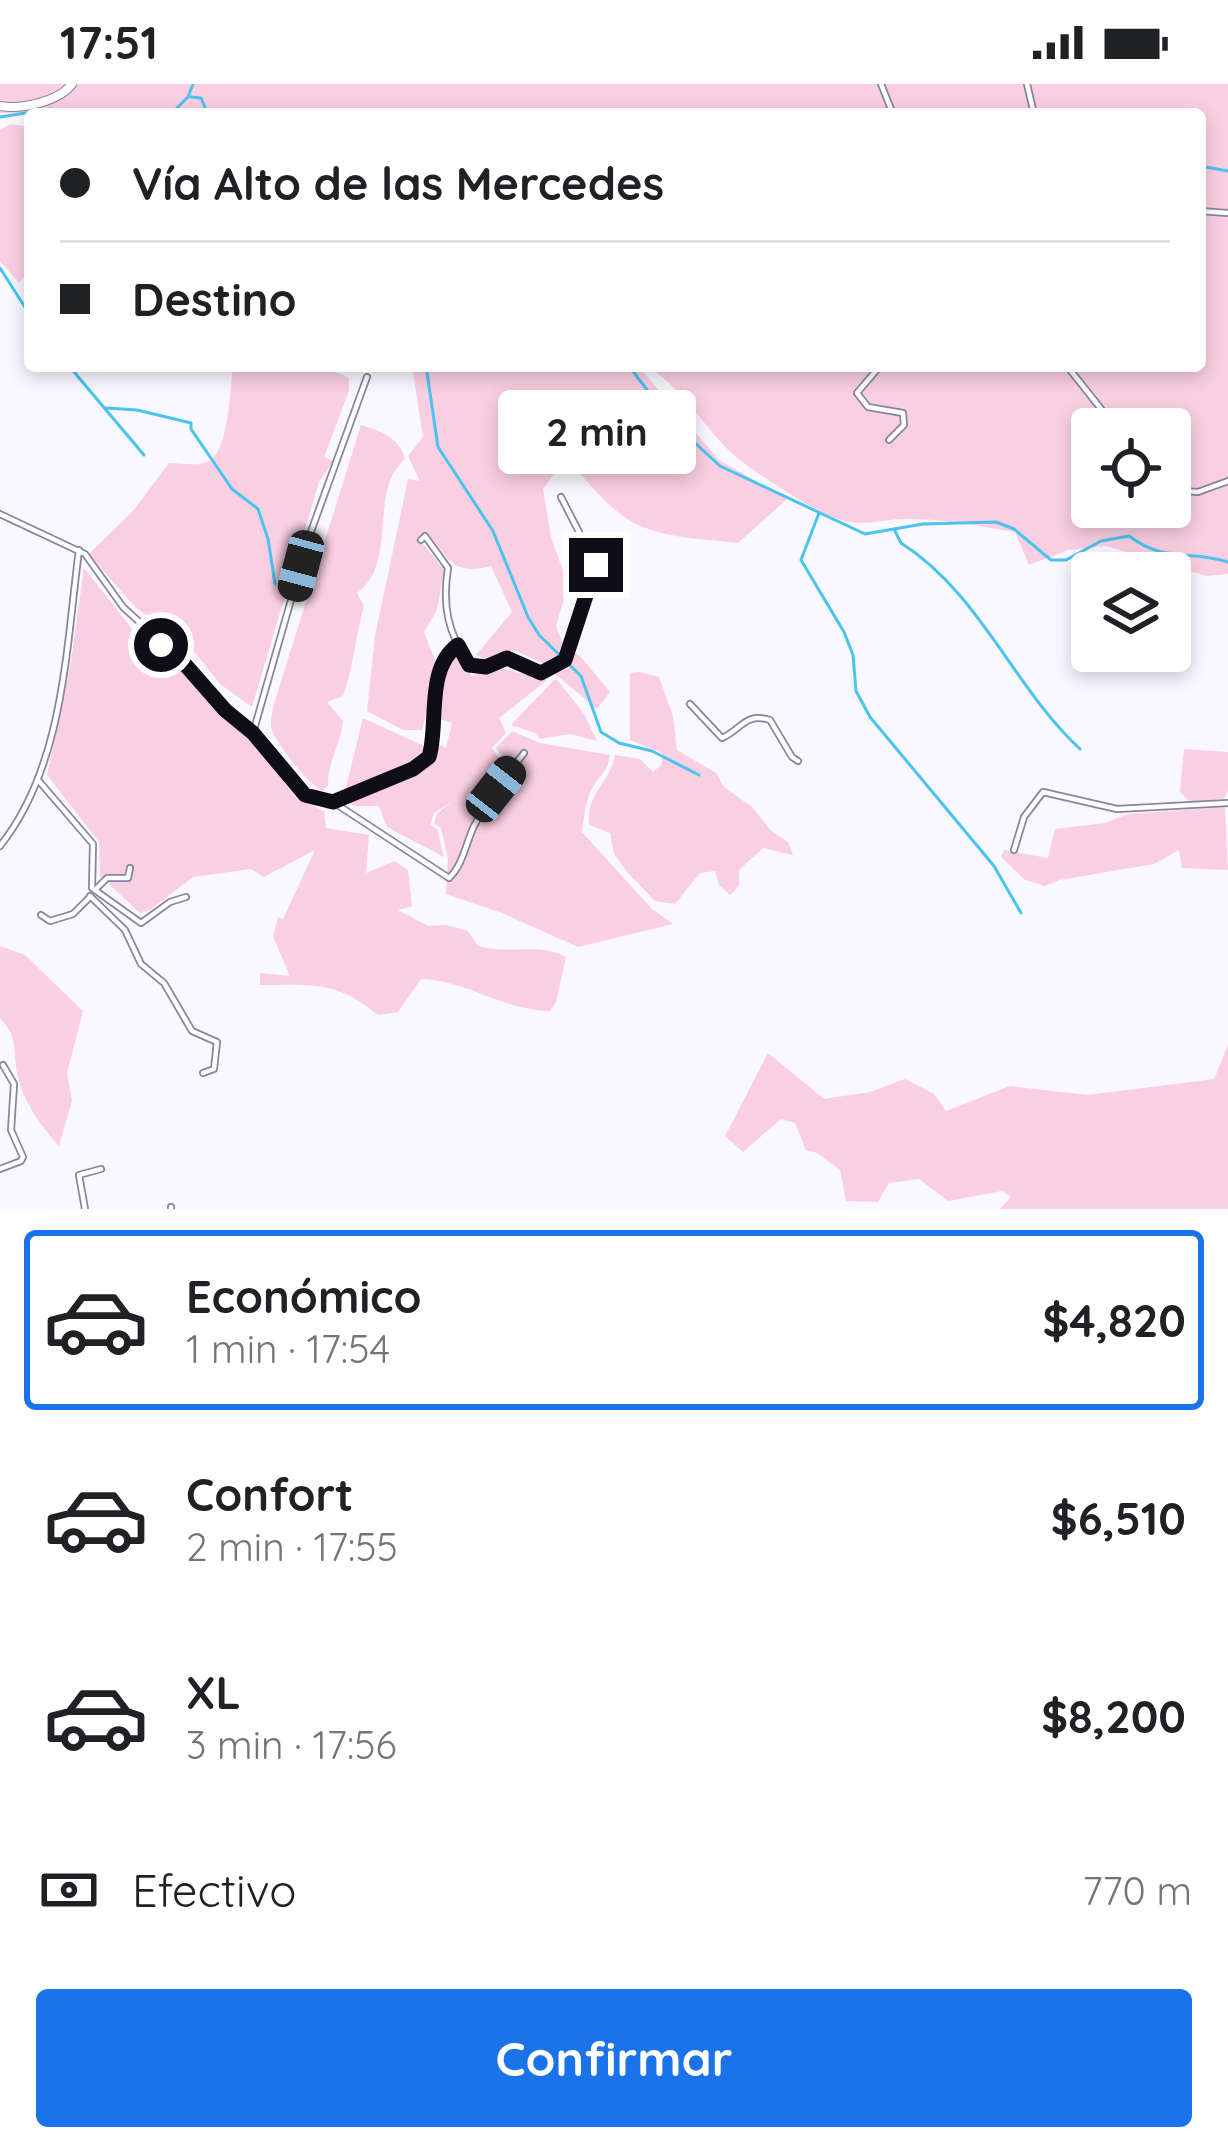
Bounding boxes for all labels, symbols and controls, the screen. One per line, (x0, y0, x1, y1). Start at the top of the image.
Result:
text: 17:51 (60, 14, 158, 70)
text: Vía Alto de las Mercedes (132, 155, 664, 211)
text: Destino (132, 271, 297, 327)
callout: 2 min (497, 391, 695, 475)
text: 2 min (546, 407, 648, 456)
map controls (1071, 408, 1191, 672)
button: locate (1071, 408, 1191, 528)
car (274, 527, 328, 605)
route end (569, 538, 623, 592)
button: layers (1071, 552, 1191, 672)
route start (134, 618, 188, 672)
car (460, 750, 532, 828)
icon: car (42, 1266, 150, 1374)
text: Económico (186, 1268, 422, 1324)
text: $4,820 (1042, 1292, 1186, 1348)
text: 1 min · 17:54 (186, 1324, 390, 1373)
icon: car (42, 1464, 150, 1572)
text: Confort (186, 1466, 353, 1522)
text: $6,510 (1051, 1490, 1186, 1546)
text: 2 min · 17:55 (186, 1522, 398, 1571)
icon: car (42, 1662, 150, 1770)
text: XL (186, 1664, 241, 1720)
text: $8,200 (1041, 1688, 1186, 1744)
text: 3 min · 17:56 (186, 1720, 396, 1769)
icon: cash (36, 1857, 102, 1923)
text: Efectivo (132, 1862, 296, 1918)
text: 770 m (1083, 1866, 1192, 1915)
button: Confirmar (36, 1989, 1192, 2127)

